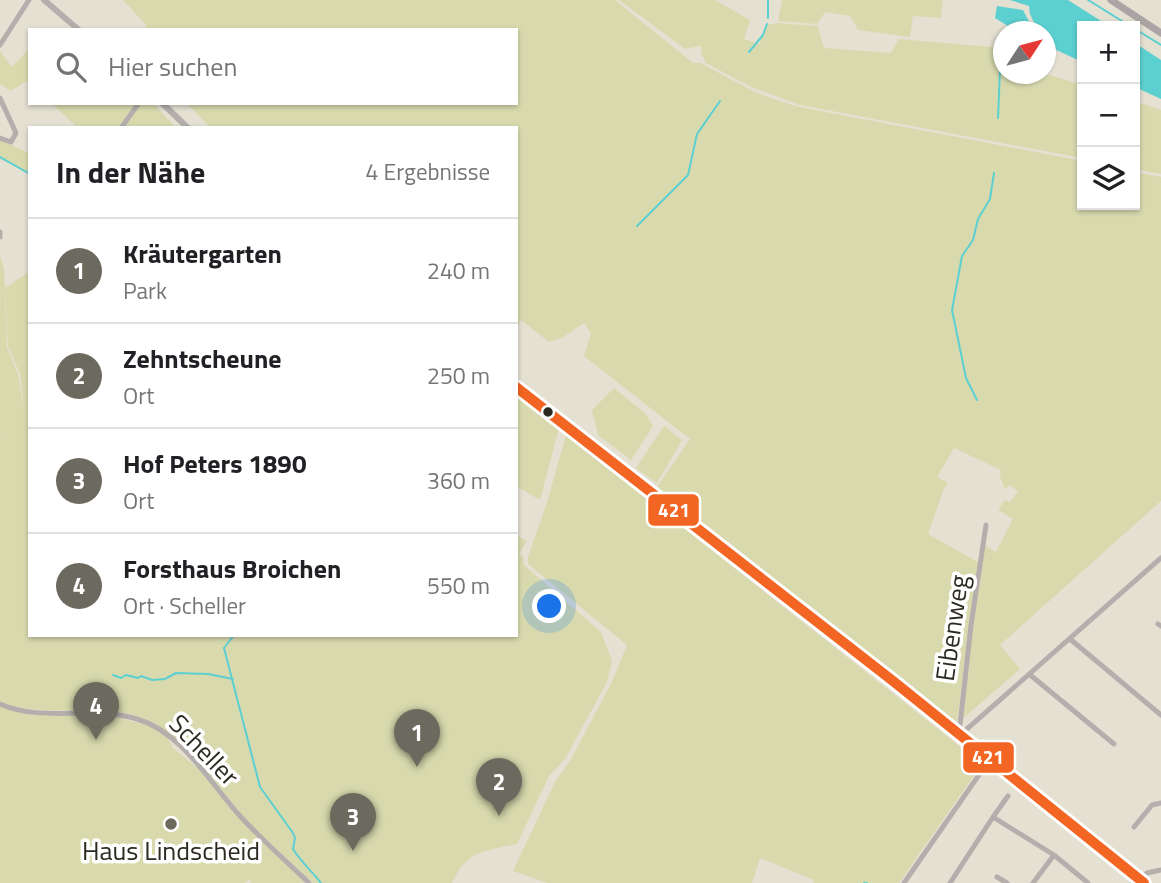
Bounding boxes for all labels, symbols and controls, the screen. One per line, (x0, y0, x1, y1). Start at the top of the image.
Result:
north arrow (993, 21, 1056, 84)
map controls (1077, 21, 1140, 210)
button: + (1077, 21, 1140, 84)
search box (28, 28, 518, 105)
text: Hier suchen (108, 47, 237, 86)
icon: search (52, 48, 90, 86)
button: − (1077, 84, 1140, 147)
button: layers (1077, 147, 1140, 210)
text: In der Nähe (56, 149, 205, 195)
text: 4 Ergebnisse (366, 154, 490, 189)
text: Kräutergarten (123, 234, 282, 273)
text: 1 (73, 253, 85, 288)
text: 240 m (427, 253, 490, 288)
text: Park (123, 273, 167, 308)
text: Zehntscheune (123, 339, 282, 378)
text: 2 (73, 358, 85, 393)
text: 250 m (427, 358, 490, 393)
text: Ort (123, 378, 154, 413)
unlabelled marker (541, 405, 555, 419)
text: Hof Peters 1890 (123, 444, 306, 483)
text: 3 (73, 463, 85, 498)
text: 360 m (427, 463, 490, 498)
text: Ort (123, 483, 154, 518)
line badge: 421 (647, 493, 700, 527)
text: 421 (658, 495, 690, 524)
text: Forsthaus Broichen (123, 549, 341, 588)
text: 4 (73, 568, 85, 603)
text: 550 m (427, 568, 490, 603)
street label: Eibenweg (925, 572, 978, 684)
text: Ort · Scheller (123, 588, 246, 623)
your location (532, 589, 566, 623)
pin: 4 (73, 682, 119, 740)
street label: Scheller (160, 705, 248, 794)
pin: 1 (394, 709, 440, 767)
line badge: 421 (962, 741, 1015, 774)
text: 421 (972, 742, 1004, 771)
pin: 2 (476, 758, 522, 816)
pin: 3 (330, 793, 376, 851)
marker: Haus Lindscheid (163, 816, 179, 832)
place label: Haus Lindscheid (82, 831, 260, 870)

